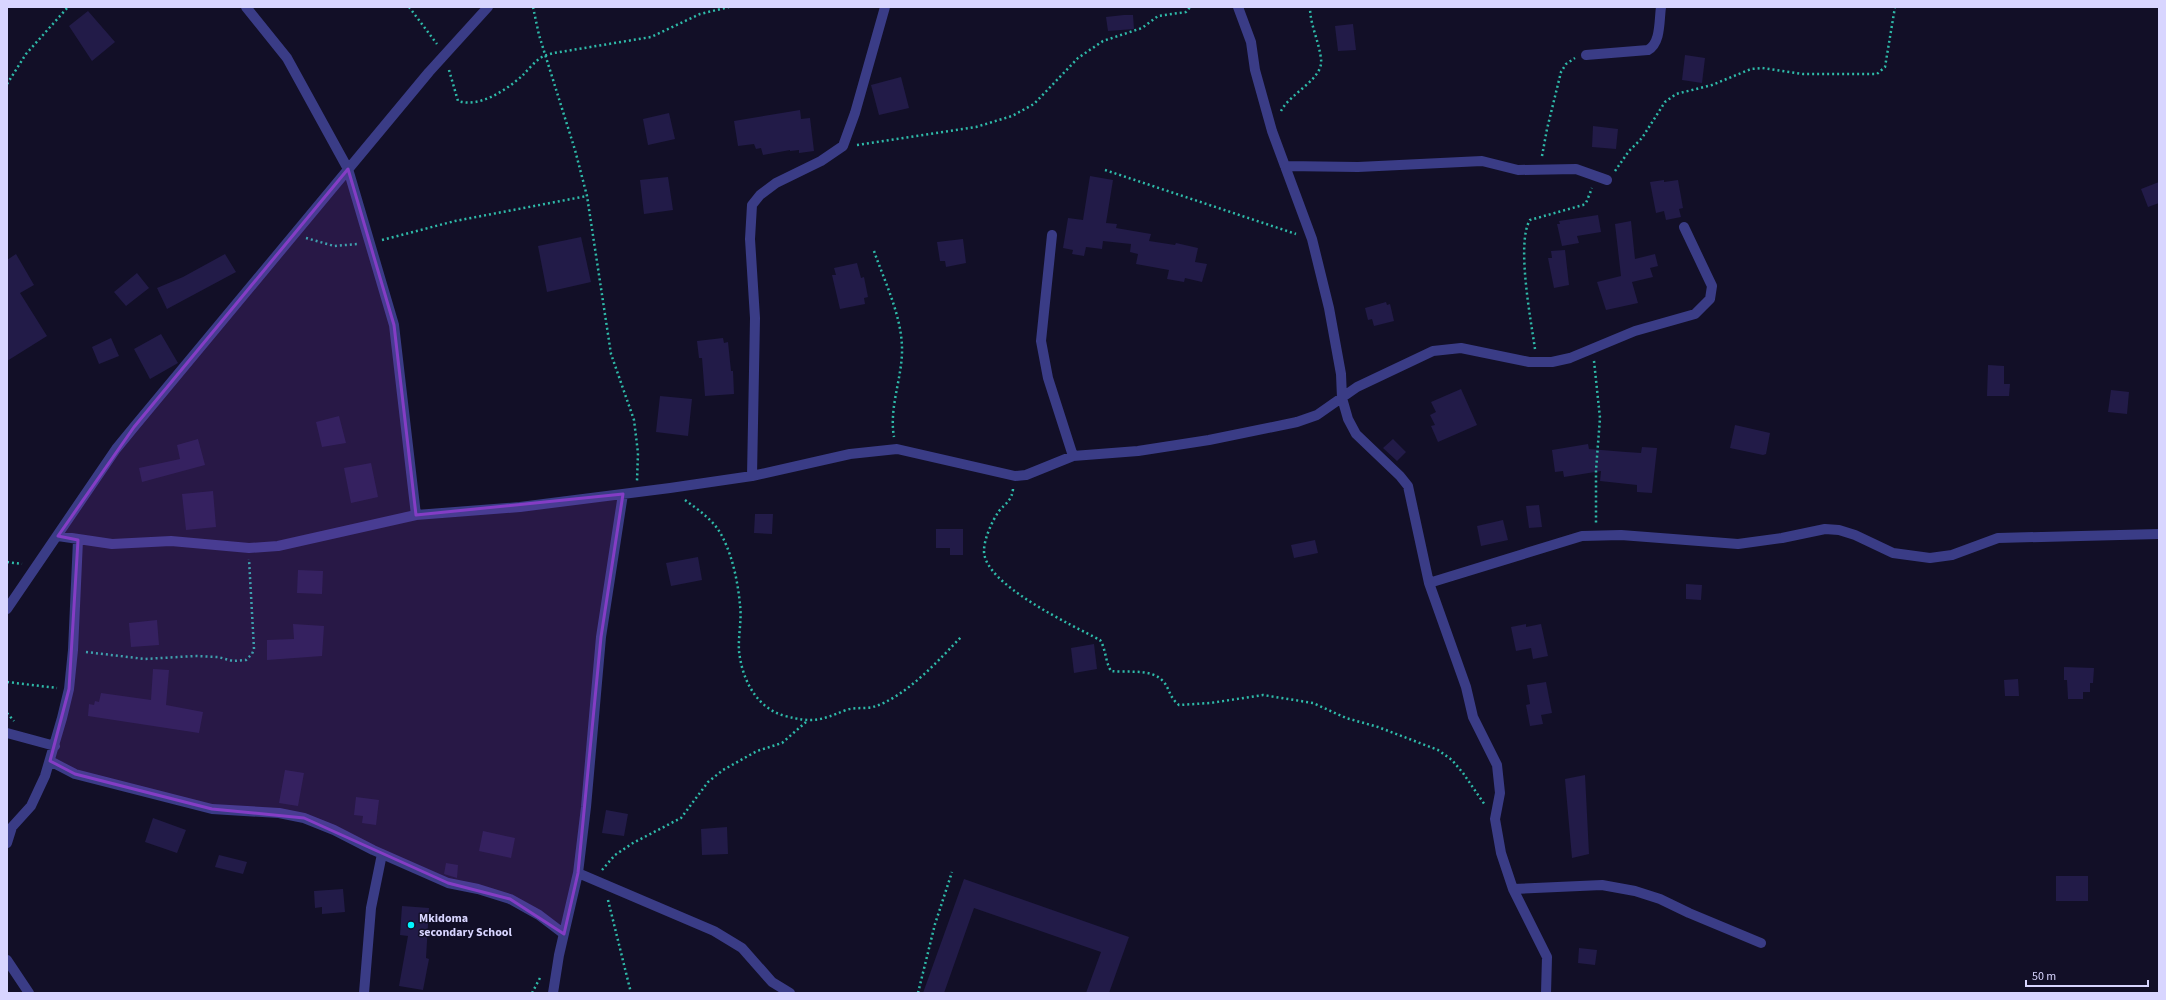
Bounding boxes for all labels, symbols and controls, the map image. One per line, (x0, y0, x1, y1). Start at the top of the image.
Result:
place label: Mkidoma secondary School (419, 910, 513, 941)
marker: Mkidoma secondary School (406, 920, 416, 930)
scale bar (2026, 962, 2148, 988)
text: 50 m (2032, 968, 2056, 985)

